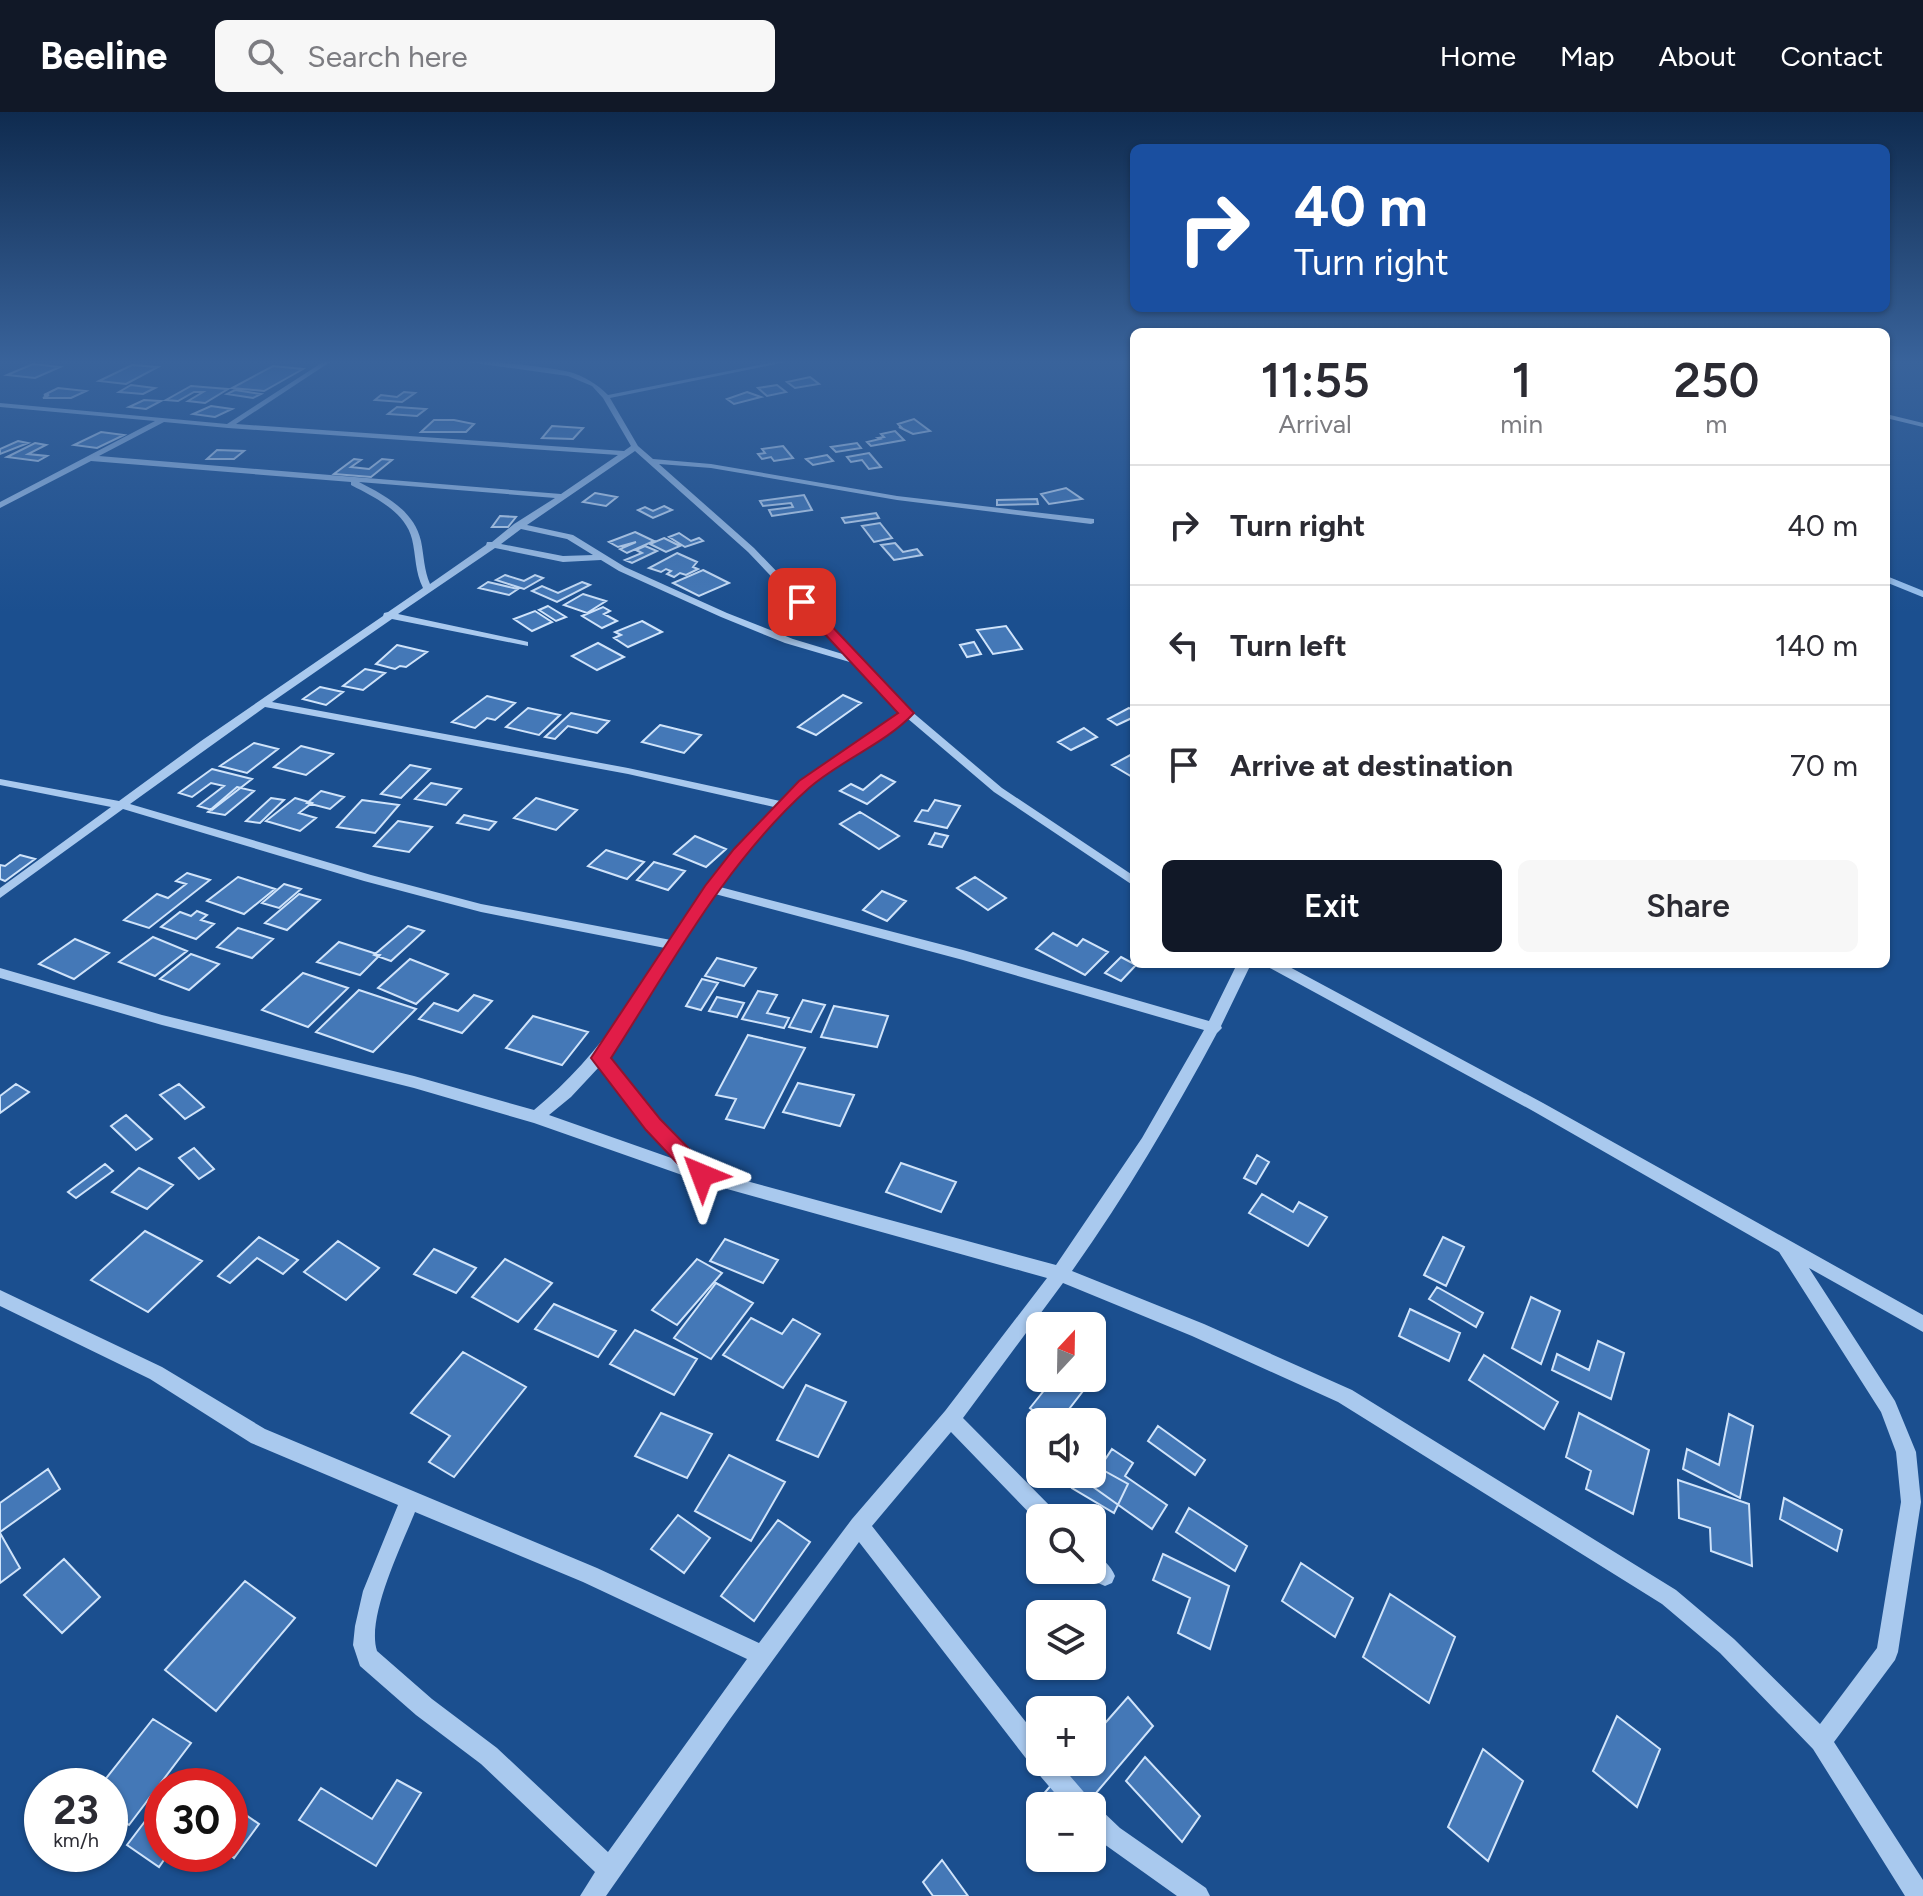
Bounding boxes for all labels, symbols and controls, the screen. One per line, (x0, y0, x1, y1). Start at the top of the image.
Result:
search box (215, 20, 775, 92)
text: Beeline (40, 33, 167, 79)
icon: search (243, 34, 287, 78)
text: Search here (307, 38, 468, 75)
text: Home (1440, 39, 1516, 73)
text: Map (1560, 39, 1615, 73)
text: About (1659, 39, 1736, 73)
text: Contact (1780, 39, 1883, 73)
text: 40 m (1294, 173, 1428, 240)
icon: right (1162, 176, 1266, 280)
text: Turn right (1294, 241, 1449, 284)
text: 11:55 (1260, 351, 1370, 409)
text: 1 (1511, 351, 1532, 409)
text: 250 (1673, 351, 1760, 409)
text: Arrival (1278, 408, 1352, 440)
text: min (1500, 408, 1543, 440)
text: m (1705, 408, 1728, 440)
icon: right (1162, 503, 1206, 547)
text: Turn right (1230, 507, 1365, 544)
text: 40 m (1787, 507, 1858, 544)
pin (768, 568, 836, 636)
icon: arrive (780, 580, 824, 624)
icon: left (1162, 623, 1206, 667)
text: Turn left (1230, 627, 1347, 664)
text: 140 m (1775, 627, 1858, 664)
icon: arrive (1162, 743, 1206, 787)
text: Arrive at destination (1230, 747, 1513, 784)
text: 70 m (1790, 747, 1858, 784)
button: Exit (1162, 860, 1502, 952)
button: Share (1518, 860, 1858, 952)
position arrow (660, 1133, 744, 1217)
north arrow (1026, 1312, 1106, 1392)
map controls (1026, 1312, 1106, 1872)
button: sound (1026, 1408, 1106, 1488)
button: search (1026, 1504, 1106, 1584)
button: layers (1026, 1600, 1106, 1680)
button: + (1026, 1696, 1106, 1776)
speed limit sign: 30 (144, 1768, 248, 1872)
text: 23 (53, 1786, 99, 1834)
button: − (1026, 1792, 1106, 1872)
text: km/h (53, 1828, 99, 1852)

